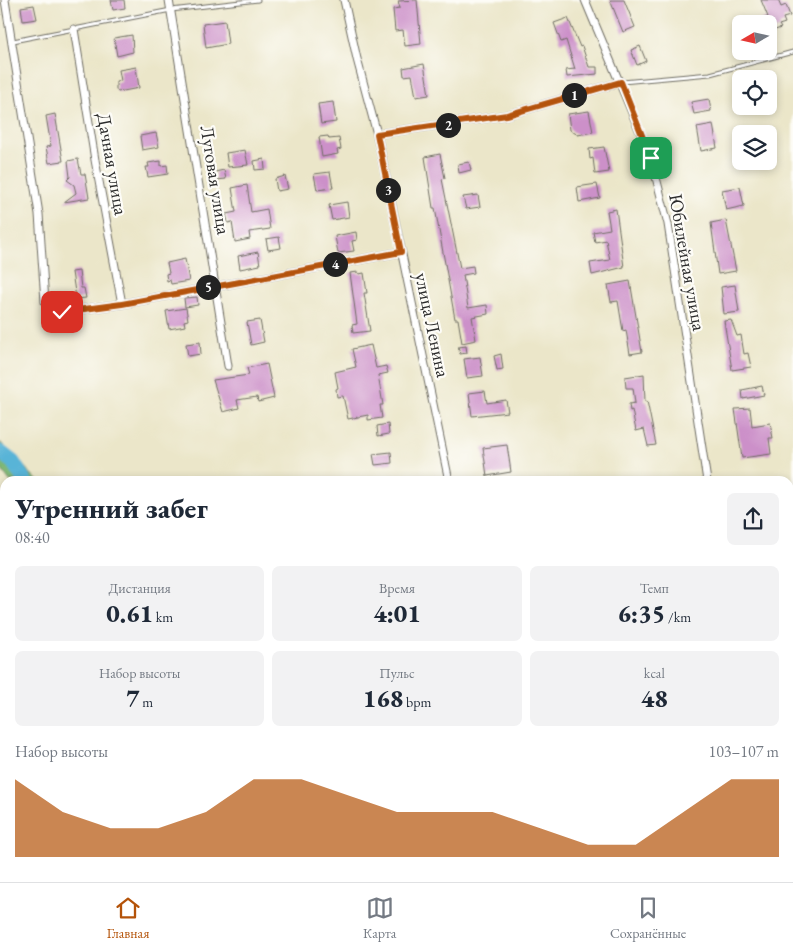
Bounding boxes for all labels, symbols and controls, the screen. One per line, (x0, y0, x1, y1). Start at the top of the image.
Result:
north arrow (732, 15, 778, 60)
map controls (732, 15, 777, 170)
button: locate (732, 70, 777, 115)
pin: 1 (562, 82, 586, 108)
text: 1 (571, 86, 578, 104)
street label: Дачная улица (91, 111, 134, 218)
pin: 2 (436, 112, 460, 138)
text: 2 (445, 116, 452, 134)
street label: Луговая улица (195, 124, 237, 237)
button: layers (732, 125, 777, 170)
pin (630, 137, 672, 179)
icon: arrive (637, 144, 665, 172)
pin: 3 (376, 178, 400, 202)
text: 3 (385, 181, 392, 199)
street label: Юбилейная улица (663, 191, 712, 333)
pin: 4 (322, 252, 348, 276)
text: 4 (332, 255, 339, 273)
street label: улица Ленина (409, 270, 456, 380)
pin: 5 (196, 274, 220, 300)
text: 5 (205, 278, 212, 296)
pin (41, 291, 83, 333)
icon: check (48, 298, 76, 326)
text: Утренний забег (15, 490, 208, 526)
button: share (727, 493, 779, 545)
text: 08:40 (15, 527, 50, 548)
text: Дистанция (108, 579, 171, 597)
text: Время (379, 579, 415, 597)
text: Темп (640, 579, 669, 597)
text: 0.61 (106, 597, 153, 629)
text: 4:01 (373, 597, 421, 629)
text: 6:35 (618, 597, 665, 629)
text: km (153, 608, 173, 626)
text: /km (665, 608, 691, 626)
text: Набор высоты (99, 664, 180, 682)
text: Пульс (379, 664, 415, 682)
text: kcal (644, 664, 665, 682)
text: 7 (126, 682, 140, 714)
text: 168 (363, 682, 403, 714)
text: 48 (641, 682, 668, 714)
text: m (140, 693, 153, 711)
text: bpm (403, 693, 431, 711)
text: Набор высоты (15, 741, 108, 762)
text: 103–107 m (708, 741, 779, 762)
tab: Главная (107, 894, 149, 942)
tab: Карта (363, 894, 396, 942)
tab: Сохранённые (610, 894, 686, 942)

